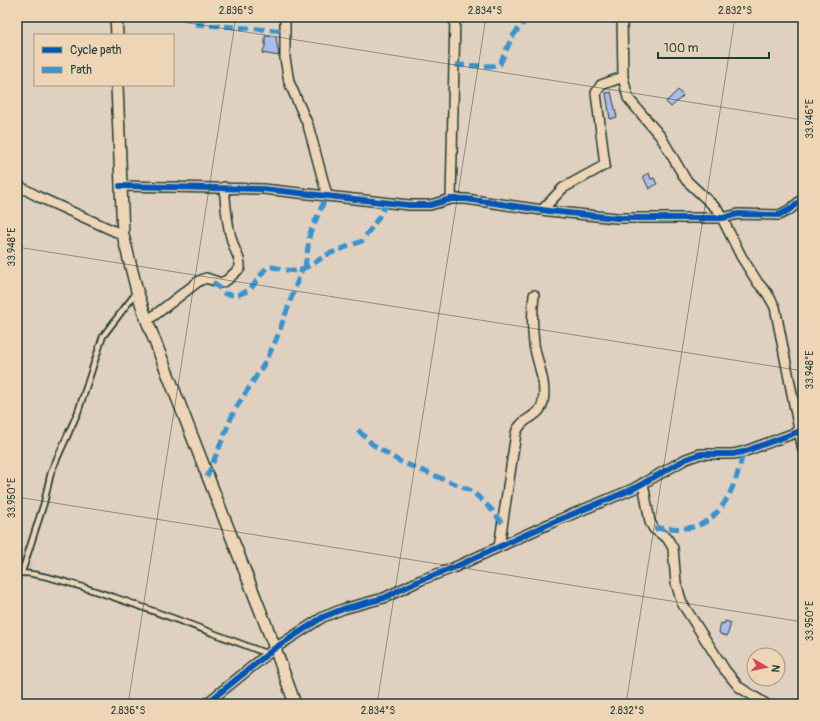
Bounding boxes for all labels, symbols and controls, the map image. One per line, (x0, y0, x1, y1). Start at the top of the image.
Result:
text: 2.836°S (219, 5, 253, 17)
text: 2.834°S (468, 5, 502, 17)
text: 2.832°S (718, 5, 752, 17)
legend (34, 34, 174, 86)
scale bar (658, 34, 769, 60)
text: 100 m (664, 41, 699, 56)
text: Cycle path (70, 43, 122, 58)
text: Path (70, 63, 92, 78)
text: 33.946°E (804, 99, 816, 139)
text: 33.948°E (6, 228, 18, 266)
text: 33.948°E (804, 351, 816, 389)
text: 33.950°E (6, 478, 18, 518)
text: 33.950°E (804, 601, 816, 641)
north arrow (746, 647, 786, 687)
text: N (768, 664, 782, 674)
text: 2.836°S (111, 705, 145, 717)
text: 2.834°S (361, 705, 395, 717)
text: 2.832°S (610, 705, 644, 717)

